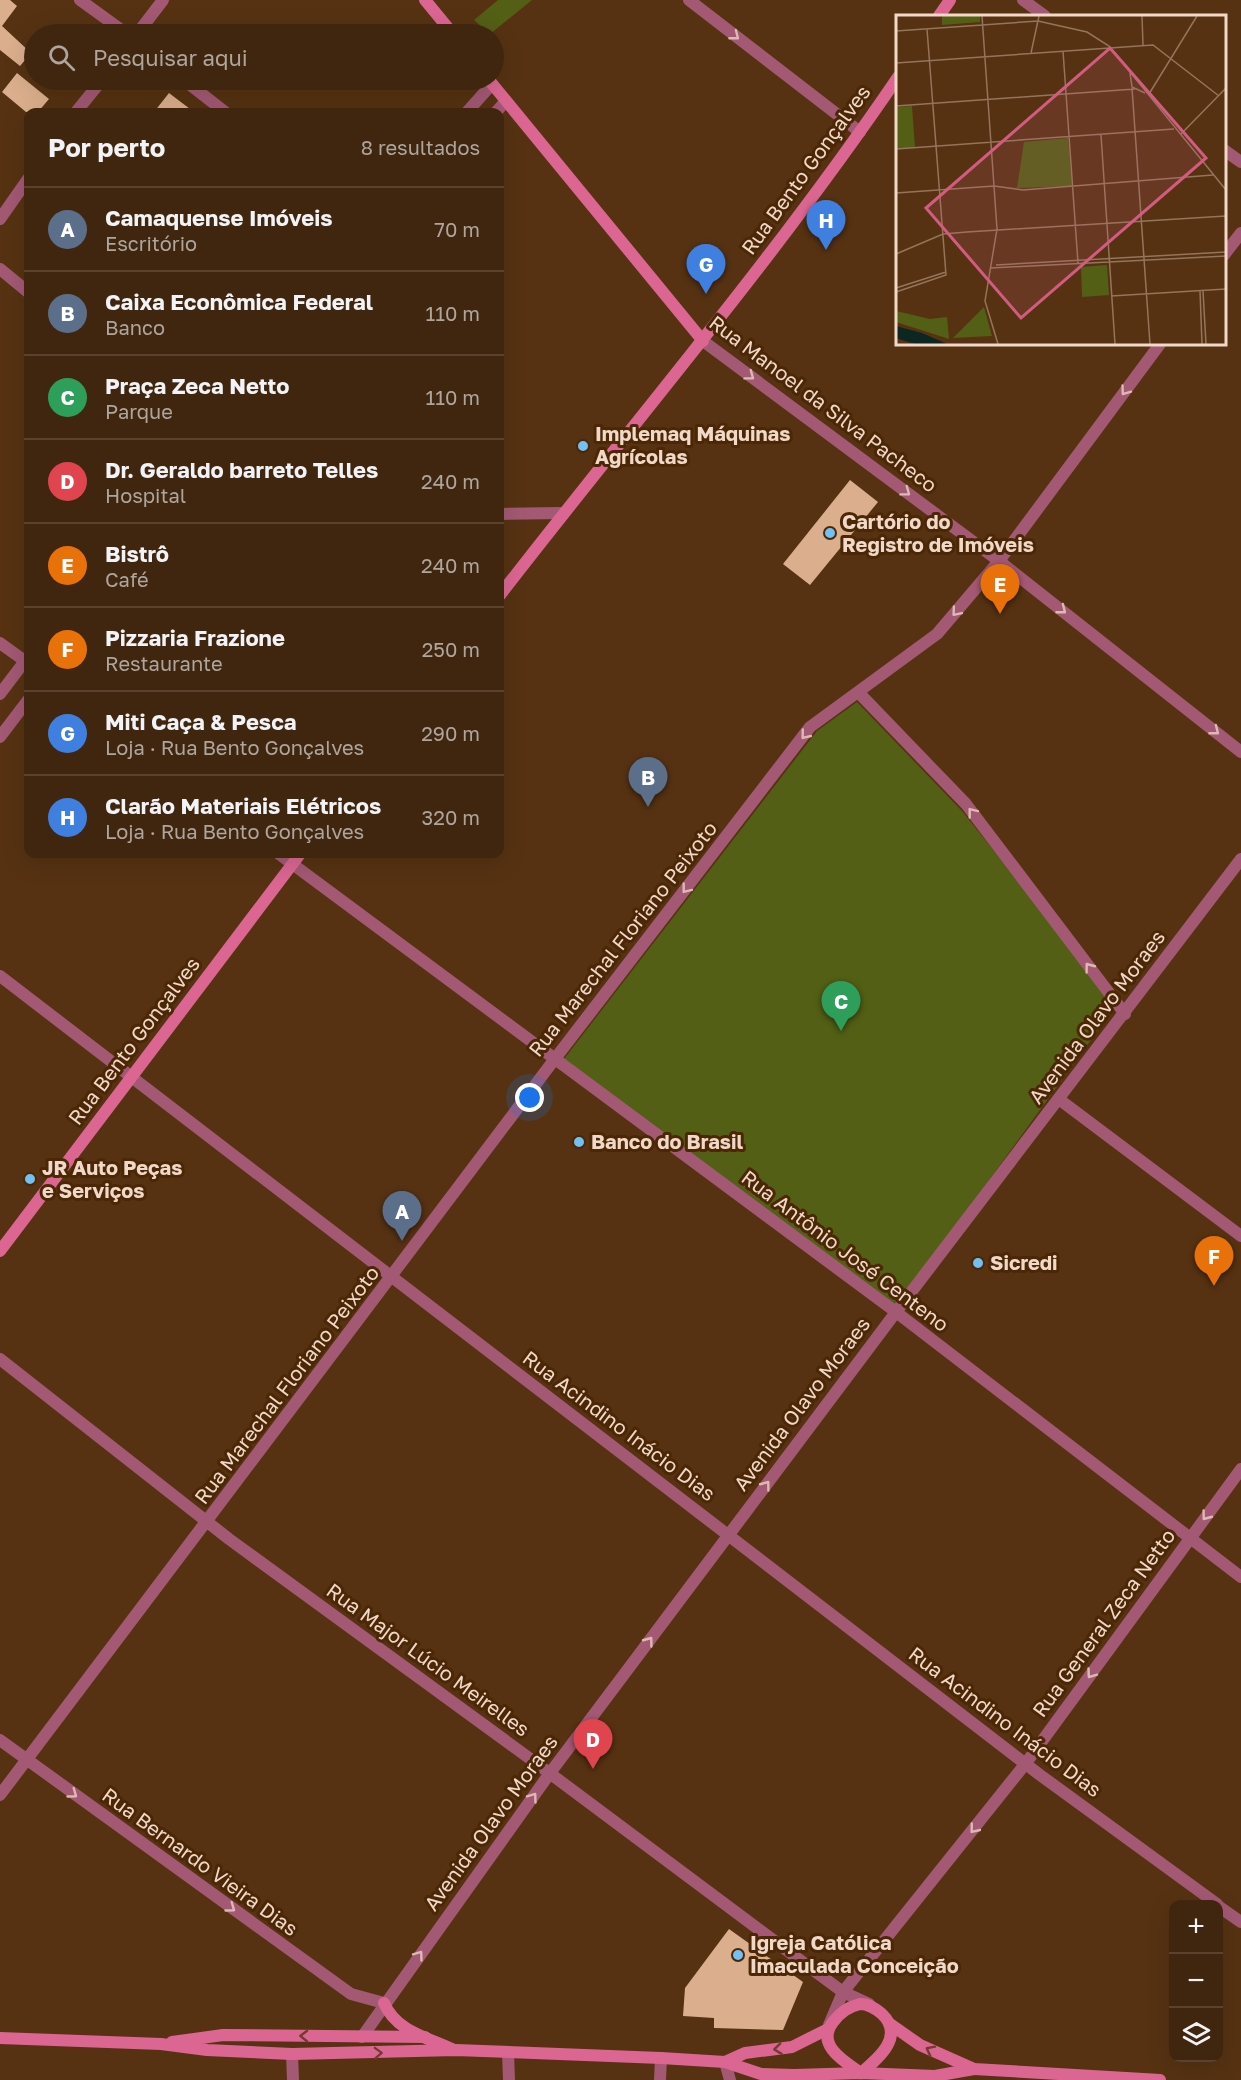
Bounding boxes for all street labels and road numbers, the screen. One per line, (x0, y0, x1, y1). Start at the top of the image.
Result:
street label: Rua Bento Gonçalves (736, 80, 875, 259)
street label: Rua Manoel da Silva Pacheco (705, 310, 942, 497)
street label: Rua Marechal Floriano Peixoto (523, 816, 721, 1061)
street label: Avenida Olavo Moraes (1023, 925, 1169, 1108)
street label: Rua Bento Gonçalves (62, 952, 204, 1129)
street label: Rua Antônio José Centeno (737, 1164, 954, 1336)
street label: Rua Marechal Floriano Peixoto (189, 1261, 384, 1508)
street label: Avenida Olavo Moraes (728, 1312, 874, 1495)
street label: Rua Acindino Inácio Dias (519, 1345, 721, 1505)
street label: Rua General Zeca Netto (1027, 1524, 1179, 1721)
street label: Rua Major Lúcio Meirelles (323, 1578, 535, 1741)
street label: Rua Acindino Inácio Dias (905, 1641, 1107, 1801)
street label: Avenida Olavo Moraes (418, 1730, 562, 1915)
street label: Rua Bernardo Vieira Dias (98, 1782, 303, 1940)

